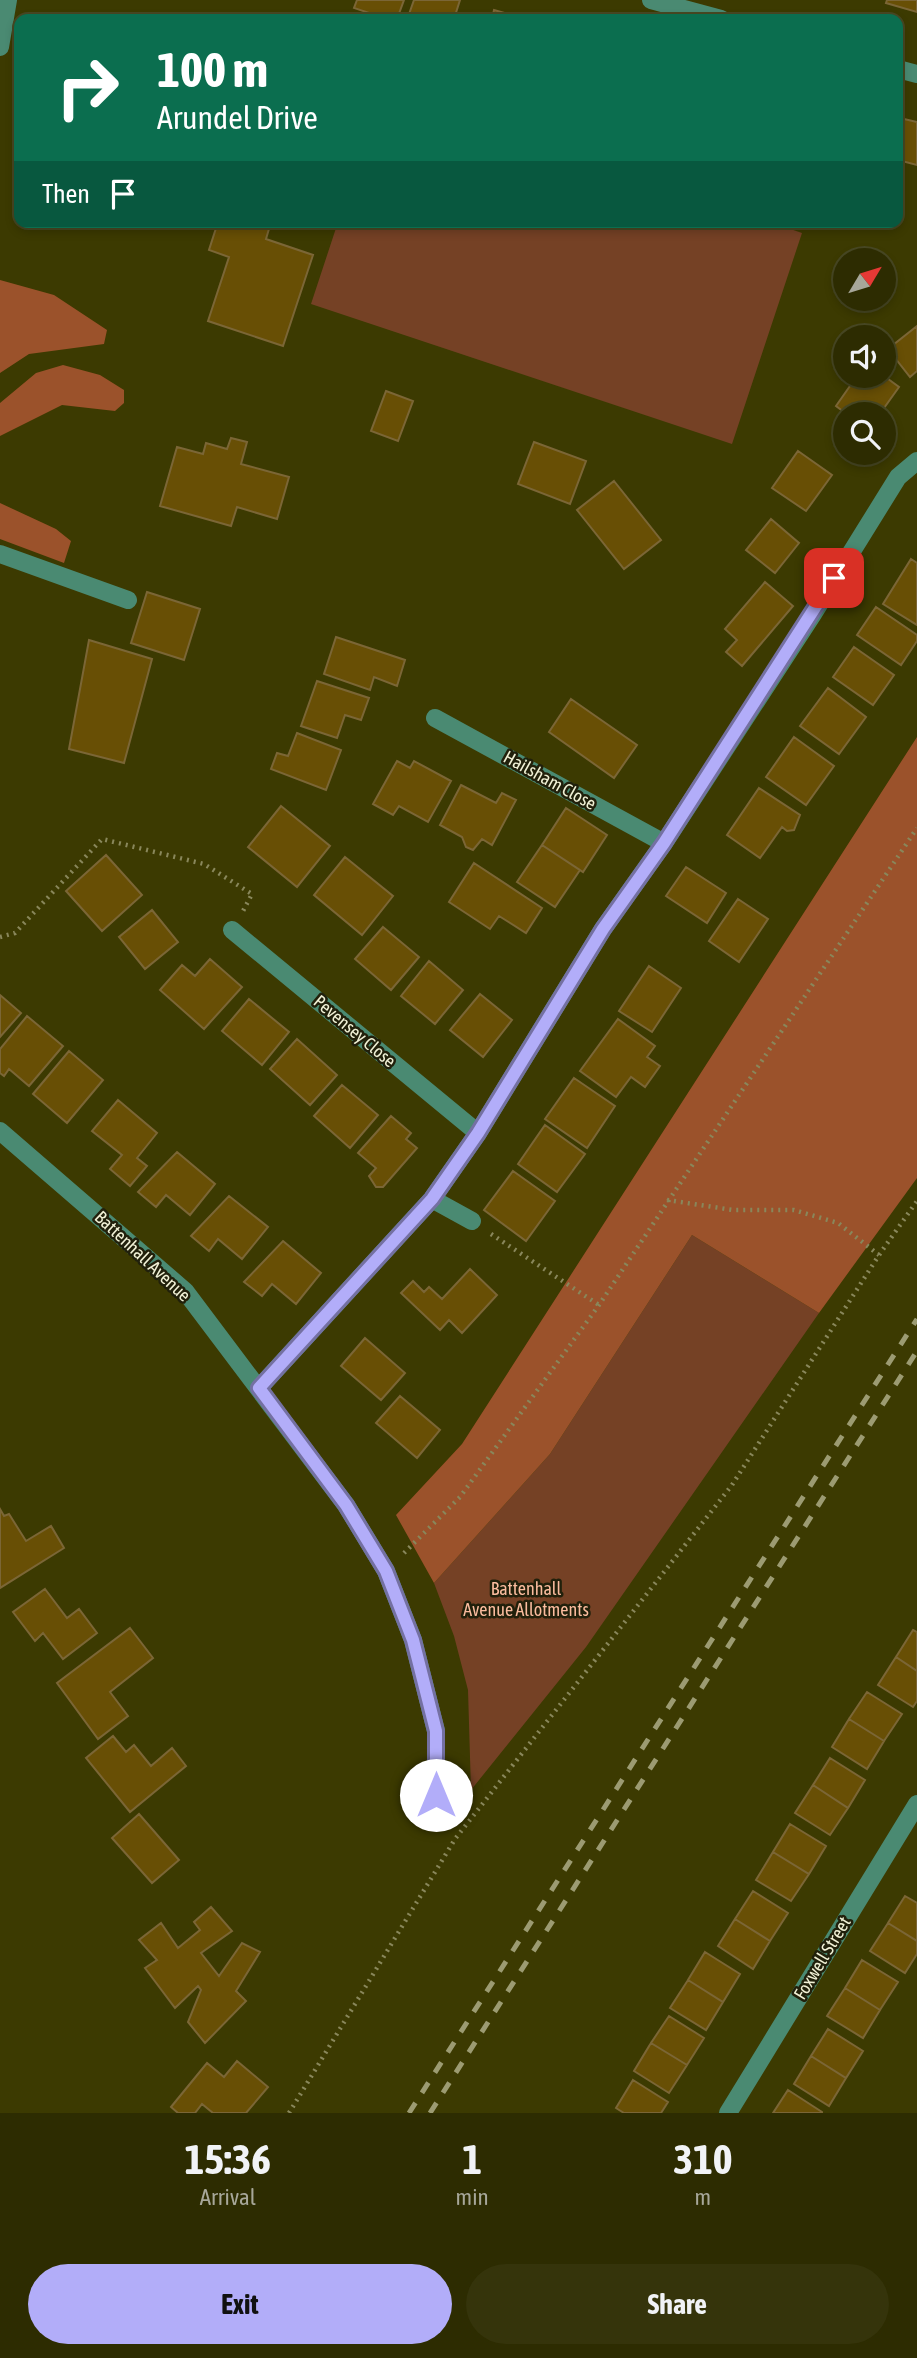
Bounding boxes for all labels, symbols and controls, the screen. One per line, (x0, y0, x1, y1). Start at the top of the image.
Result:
text: 100 m (157, 41, 268, 97)
icon: right (42, 42, 133, 133)
text: Arundel Drive (157, 99, 318, 136)
icon: arrive (104, 175, 142, 213)
text: Then (42, 179, 90, 209)
north arrow (833, 248, 896, 312)
map controls (833, 248, 896, 465)
button: sound (833, 325, 896, 388)
button: search (833, 402, 896, 465)
pin (804, 548, 864, 608)
icon: arrive (815, 559, 853, 597)
street label: Hailsham Close (500, 746, 600, 814)
street label: Pevensey Close (310, 991, 400, 1071)
street label: Battenhall Avenue (91, 1206, 195, 1306)
park label: Battenhall Avenue Allotments (463, 1578, 589, 1620)
position arrow (399, 1758, 473, 1832)
street label: Foxwell Street (789, 1913, 855, 2003)
text: 15:36 (185, 2135, 271, 2183)
text: 1 (462, 2135, 482, 2183)
text: 310 (673, 2135, 732, 2183)
text: Arrival (200, 2184, 256, 2210)
text: min (456, 2184, 489, 2210)
text: m (695, 2184, 711, 2210)
button: Exit (28, 2264, 452, 2344)
button: Share (466, 2264, 889, 2344)

